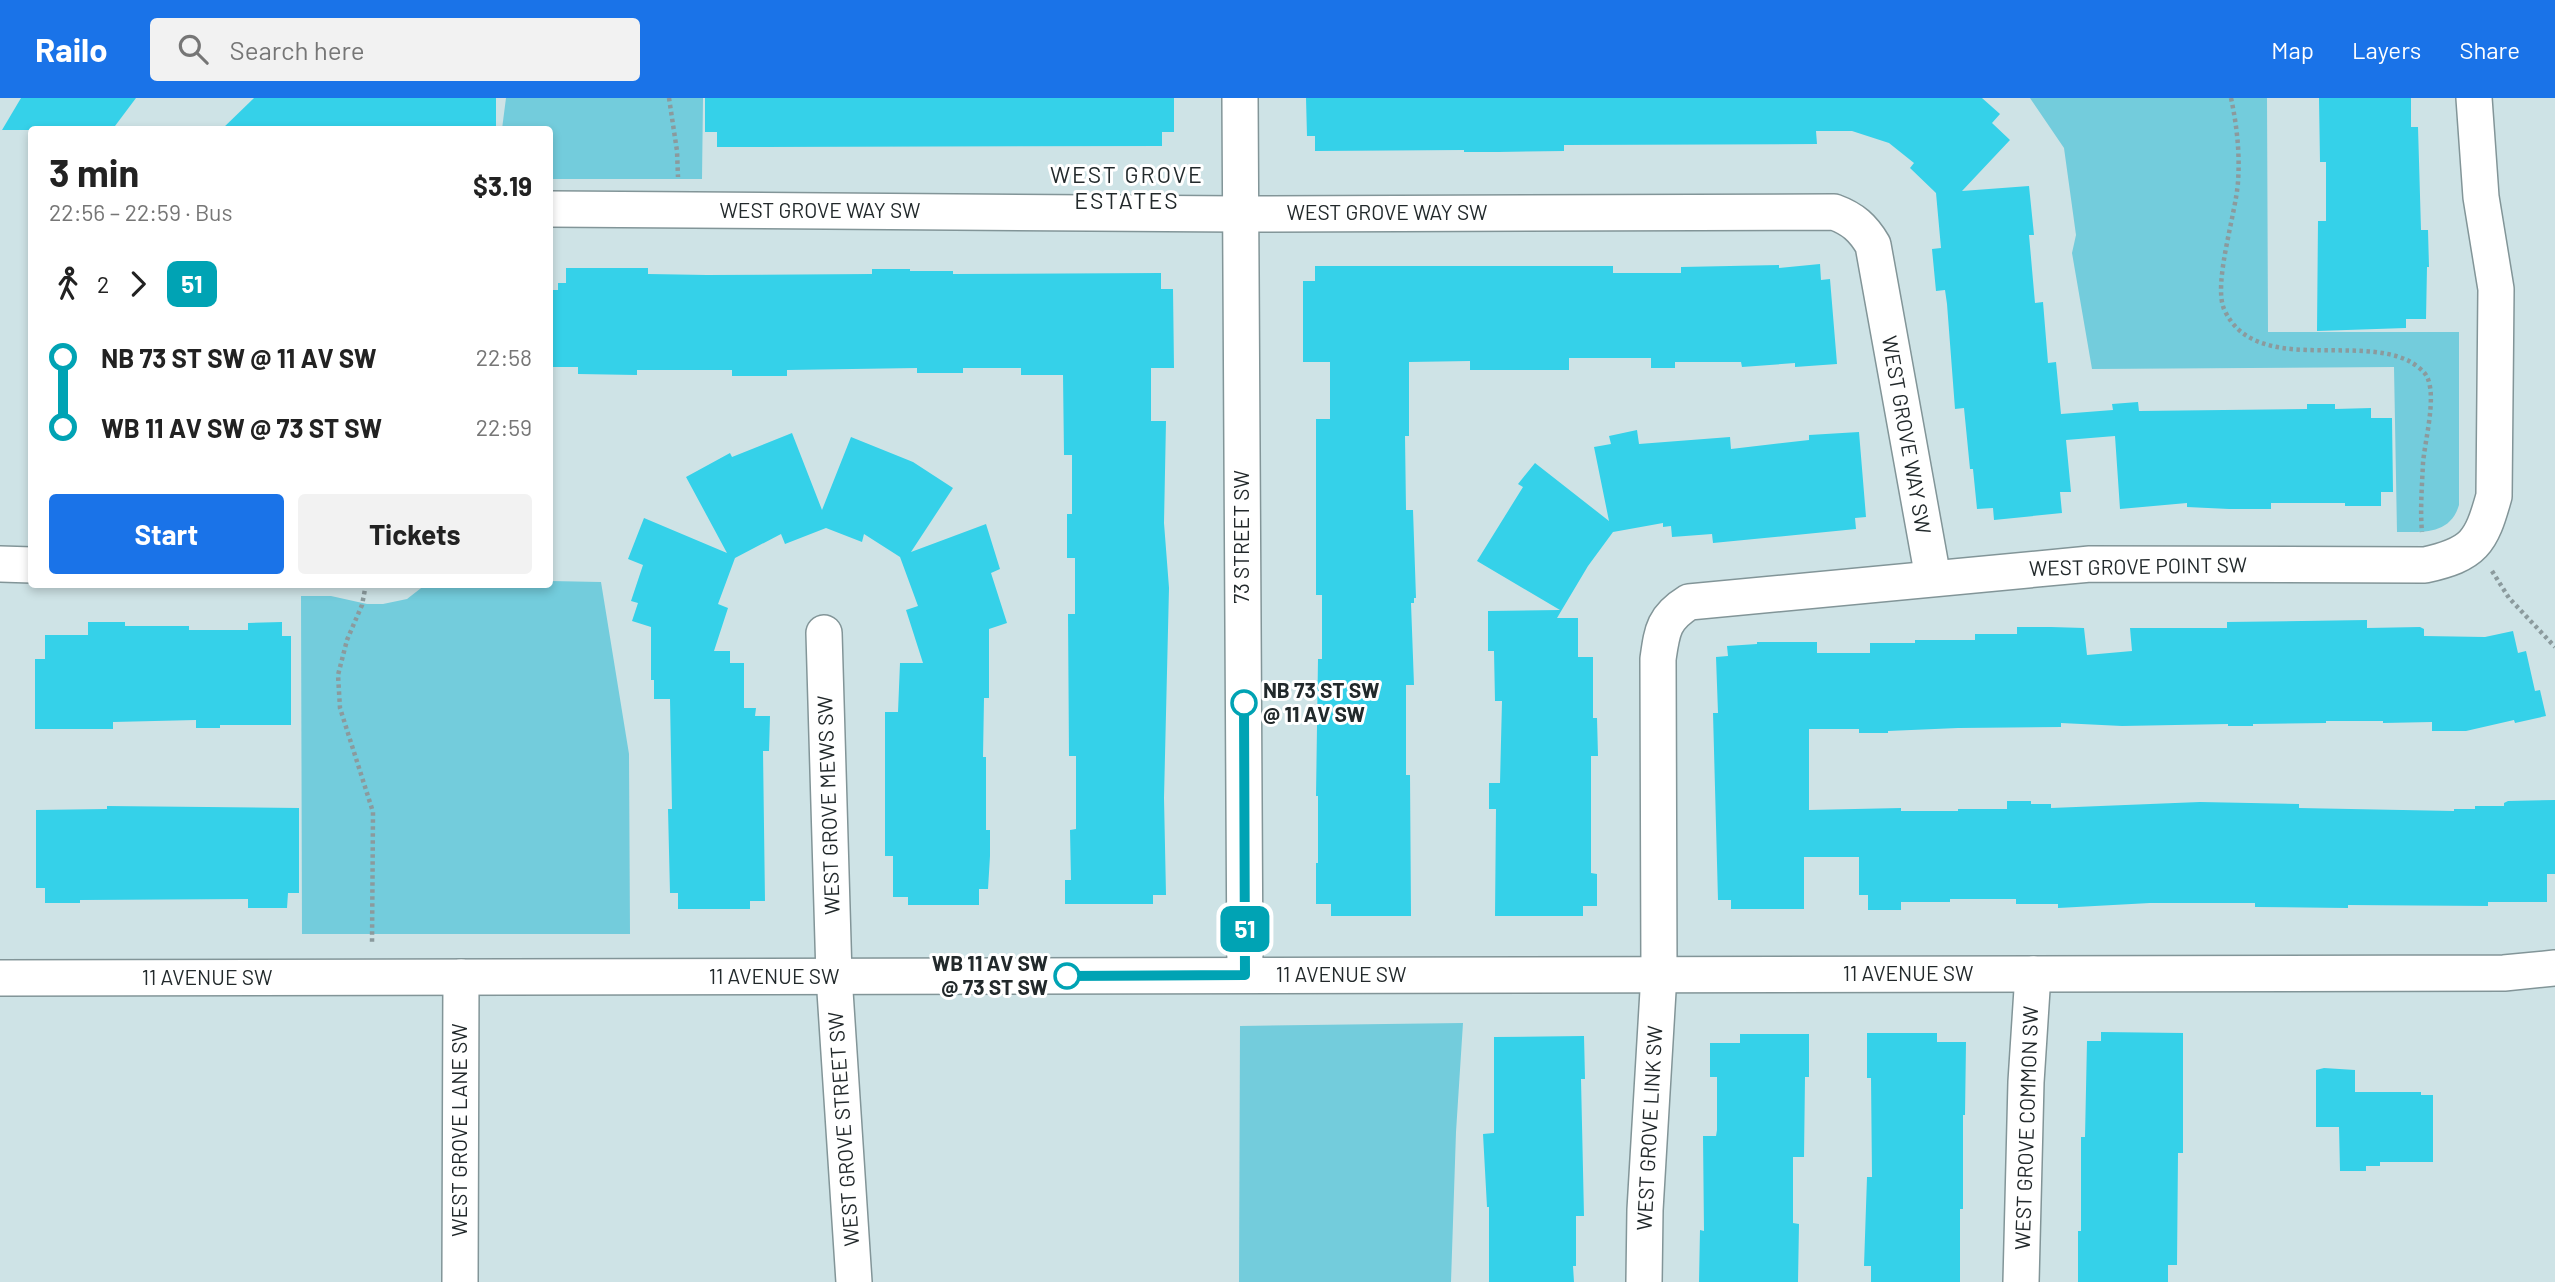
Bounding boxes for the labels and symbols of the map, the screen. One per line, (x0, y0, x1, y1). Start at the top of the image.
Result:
district label: WEST GROVE ESTATES (1050, 160, 1204, 214)
street label: WEST GROVE WAY SW (720, 197, 920, 222)
street label: WEST GROVE WAY SW (1287, 199, 1487, 224)
street label: WEST GROVE WAY SW (1878, 334, 1937, 536)
street label: 73 STREET SW (1228, 470, 1253, 604)
street label: WEST GROVE POINT SW (2029, 551, 2247, 580)
place label: NB 73 ST SW @ 11 AV SW (1263, 677, 1379, 726)
marker: NB 73 ST SW @ 11 AV SW (1231, 690, 1257, 716)
street label: WEST GROVE MEWS SW (811, 695, 844, 915)
line badge: 51 (1214, 906, 1276, 952)
place label: WB 11 AV SW @ 73 ST SW (932, 950, 1048, 999)
street label: 11 AVENUE SW (1843, 960, 1973, 985)
street label: 11 AVENUE SW (1276, 961, 1406, 986)
street label: 11 AVENUE SW (709, 963, 839, 988)
marker: WB 11 AV SW @ 73 ST SW (1054, 963, 1080, 989)
street label: 11 AVENUE SW (142, 964, 272, 989)
street label: WEST GROVE COMMON SW (2009, 1005, 2042, 1250)
street label: WEST GROVE STREET SW (822, 1011, 863, 1247)
street label: WEST GROVE LANE SW (446, 1023, 471, 1237)
street label: WEST GROVE LINK SW (1631, 1025, 1666, 1231)

